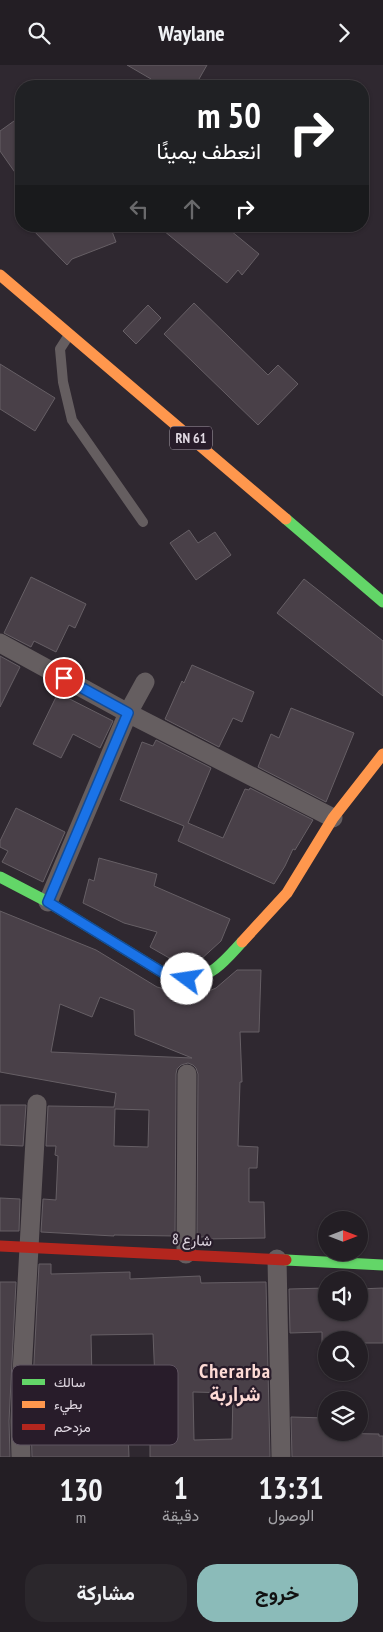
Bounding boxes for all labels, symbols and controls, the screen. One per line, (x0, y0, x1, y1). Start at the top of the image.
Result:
icon: search (25, 19, 53, 47)
text: Waylane (158, 19, 225, 47)
icon: forward (330, 19, 358, 47)
text: 50 m (197, 92, 261, 138)
icon: right (279, 100, 344, 165)
text: انعطف يمينًا (156, 137, 261, 165)
icon: left (125, 195, 153, 223)
icon: ahead (178, 195, 206, 223)
icon: right (231, 195, 259, 223)
road number: RN 61 (170, 427, 212, 449)
pin (43, 657, 85, 699)
icon: arrive (50, 664, 78, 692)
position arrow (160, 952, 212, 1004)
north arrow (318, 1211, 368, 1261)
map controls (318, 1211, 368, 1441)
street label: شارع 8 (171, 1229, 213, 1252)
button: sound (318, 1271, 368, 1321)
button: search (318, 1331, 368, 1381)
district label: Cherarba شراربة (199, 1358, 271, 1407)
legend (12, 1365, 178, 1445)
text: سالك (54, 1373, 85, 1391)
button: layers (318, 1391, 368, 1441)
text: بطيء (54, 1395, 82, 1416)
text: مزدحم (54, 1418, 91, 1436)
text: 1 (173, 1468, 188, 1507)
text: 13:31 (259, 1468, 324, 1507)
text: 130 (60, 1470, 103, 1509)
text: دقيقة (162, 1505, 199, 1525)
text: الوصول (268, 1505, 314, 1525)
text: m (76, 1507, 86, 1527)
button: مشاركة (25, 1564, 187, 1622)
button: خروج (197, 1564, 358, 1622)

